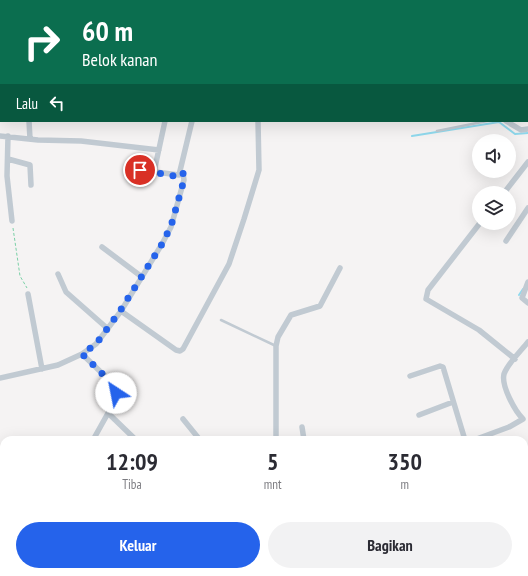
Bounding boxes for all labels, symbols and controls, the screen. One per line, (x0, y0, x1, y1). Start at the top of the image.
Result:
text: 60 m (82, 12, 133, 49)
icon: right (16, 16, 68, 68)
text: Belok kanan (82, 48, 157, 71)
icon: left (46, 92, 68, 114)
text: Lalu (16, 94, 38, 113)
map controls (472, 134, 516, 230)
button: sound (472, 134, 516, 178)
pin (123, 153, 157, 187)
icon: arrive (129, 159, 151, 181)
button: layers (472, 186, 516, 230)
position arrow (95, 372, 137, 414)
text: 12:09 (106, 446, 158, 477)
text: 5 (267, 446, 278, 477)
text: 350 (388, 446, 422, 477)
text: Tiba (122, 476, 142, 493)
text: mnt (264, 476, 282, 493)
text: m (401, 476, 409, 493)
button: Keluar (16, 522, 260, 568)
button: Bagikan (268, 522, 512, 568)

